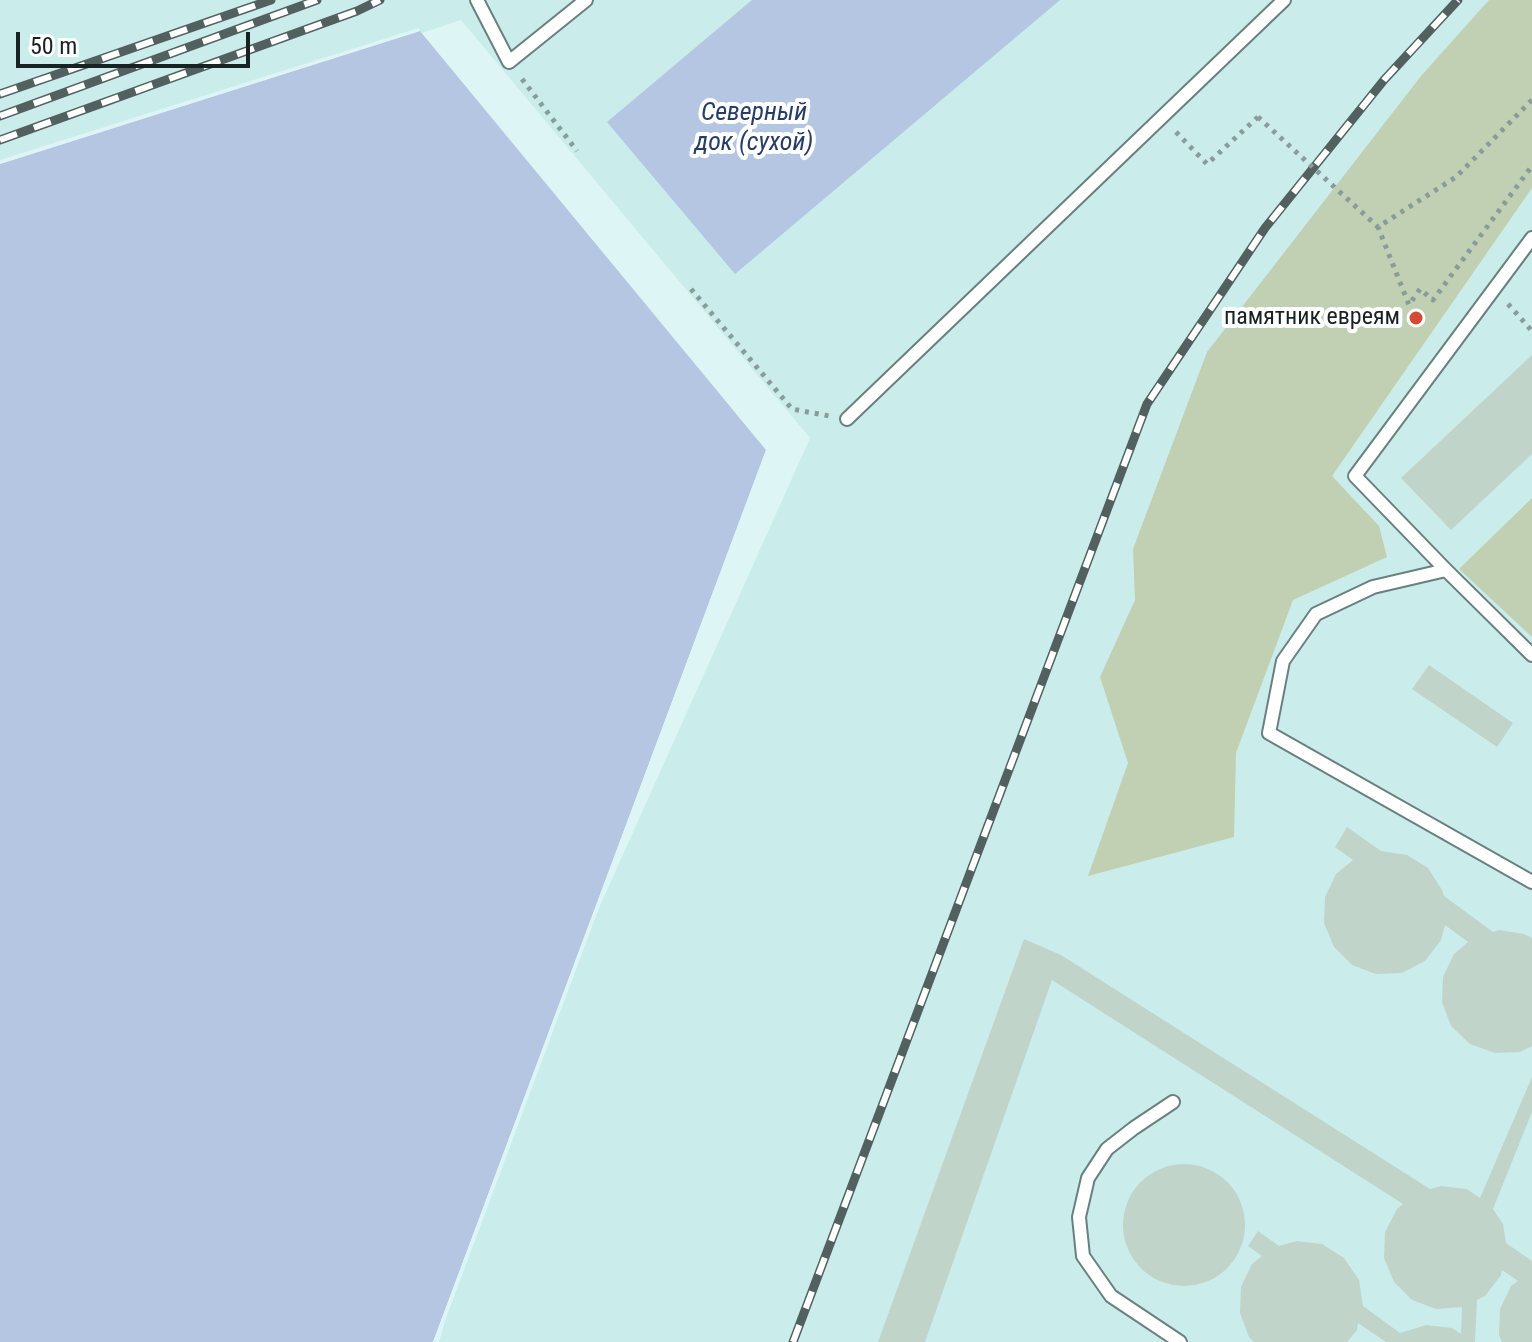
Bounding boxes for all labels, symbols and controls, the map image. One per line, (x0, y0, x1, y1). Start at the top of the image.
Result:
scale bar (20, 16, 254, 66)
text: 50 m (30, 32, 77, 60)
water label: Северный док (сухой) (695, 97, 813, 158)
place label: памятник евреям (1224, 304, 1400, 332)
marker: памятник евреям (1407, 309, 1425, 327)

